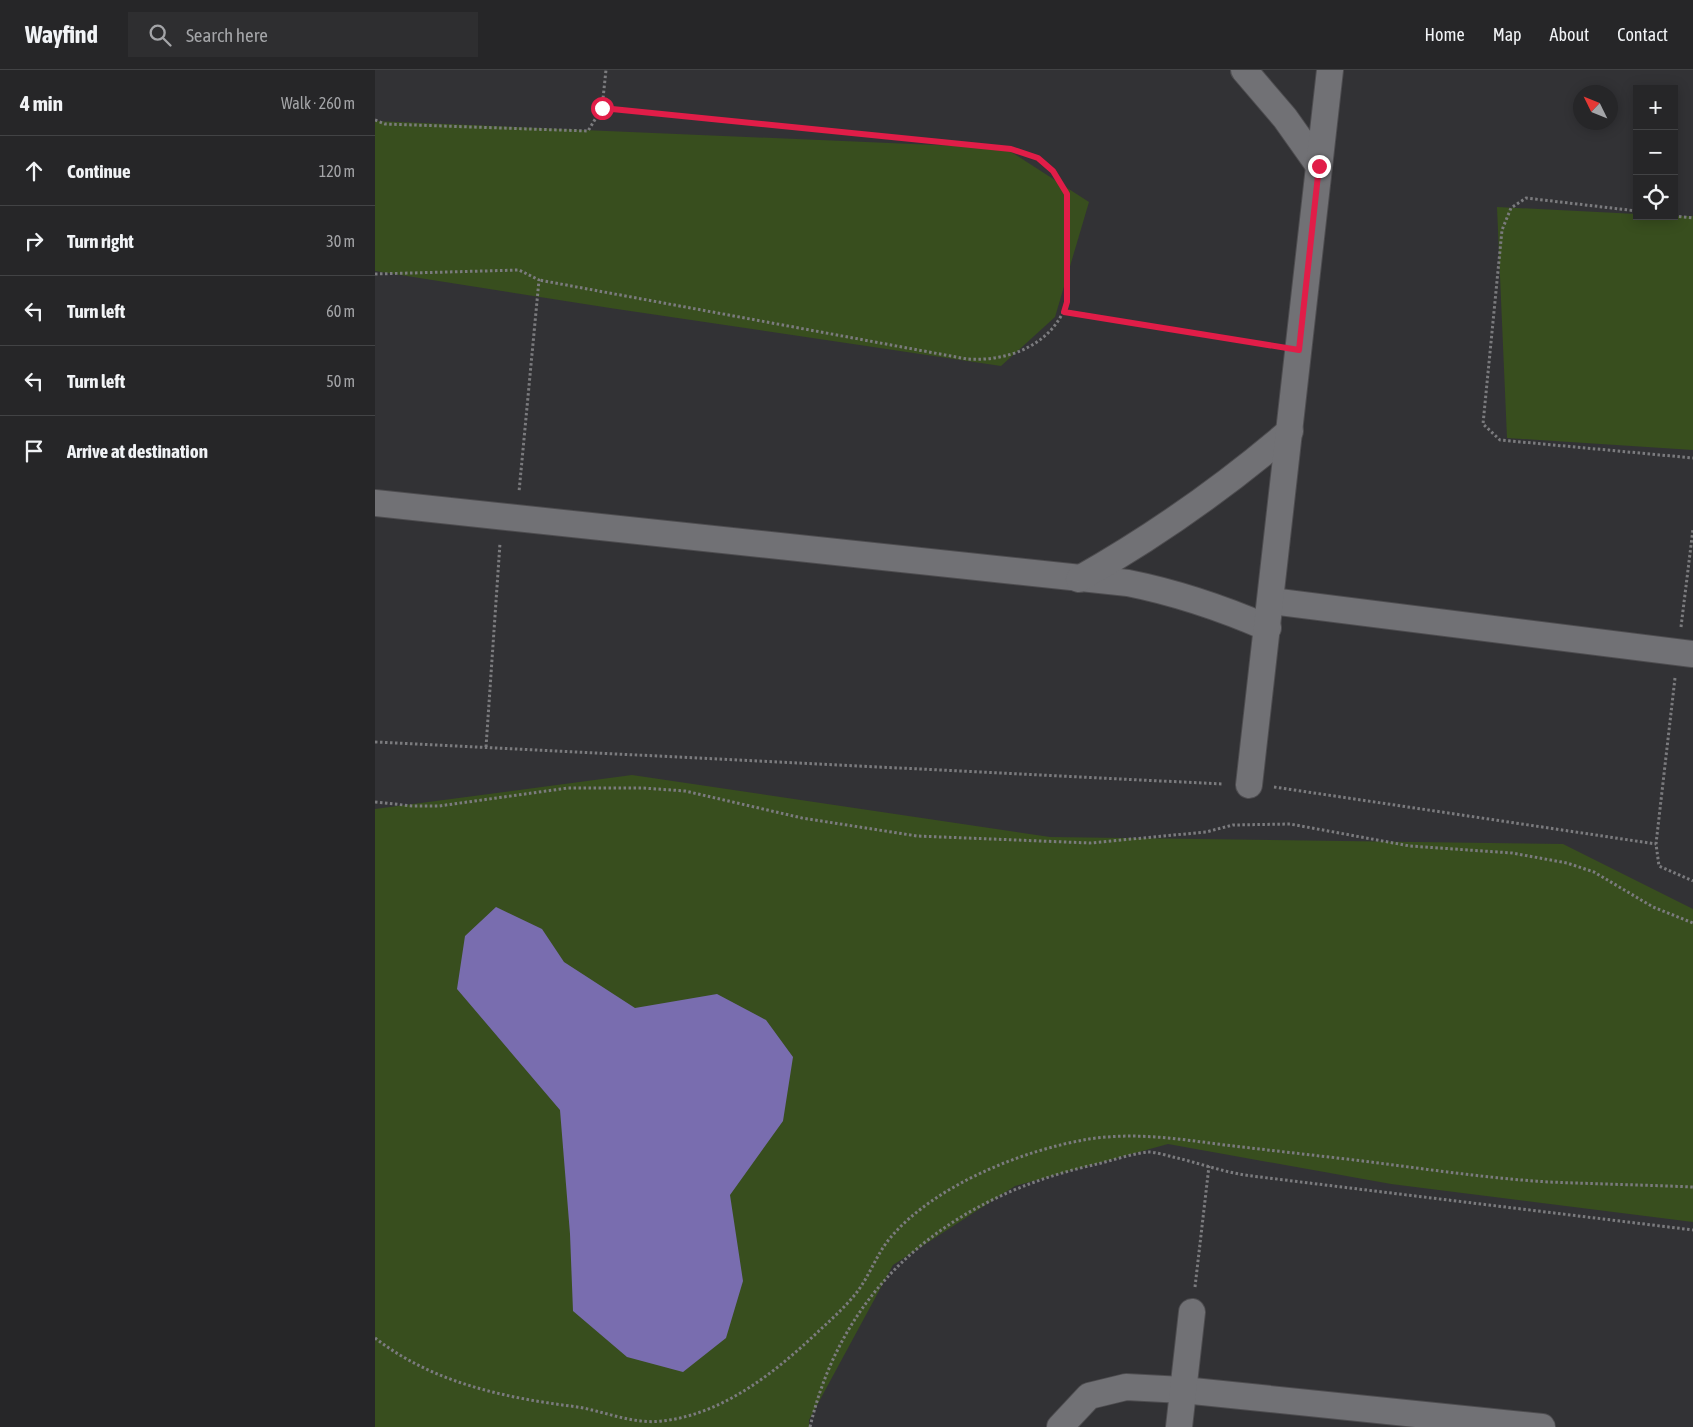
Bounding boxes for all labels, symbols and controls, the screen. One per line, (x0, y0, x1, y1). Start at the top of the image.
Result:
search box (128, 12, 478, 57)
text: Wayfind (25, 21, 98, 48)
icon: search (146, 21, 174, 49)
text: Search here (186, 24, 268, 46)
text: Home (1425, 24, 1465, 45)
text: Map (1493, 24, 1522, 45)
text: About (1550, 24, 1589, 45)
text: Contact (1617, 24, 1668, 45)
north arrow (1573, 85, 1618, 130)
map controls (1633, 85, 1678, 220)
button: + (1633, 85, 1678, 130)
text: 4 min (20, 91, 63, 115)
text: Walk · 260 m (281, 94, 355, 112)
route start (591, 97, 614, 120)
button: − (1633, 130, 1678, 175)
route end (1308, 155, 1331, 178)
icon: ahead (20, 157, 48, 185)
text: Continue (67, 160, 131, 182)
text: 120 m (319, 162, 355, 180)
button: locate (1633, 175, 1678, 220)
icon: right (20, 227, 48, 255)
text: Turn right (67, 230, 134, 252)
text: 30 m (326, 232, 355, 250)
icon: left (20, 297, 48, 325)
text: Turn left (67, 300, 125, 322)
text: 60 m (326, 302, 355, 320)
icon: left (20, 367, 48, 395)
text: Turn left (67, 370, 125, 392)
text: 50 m (326, 372, 355, 390)
icon: arrive (20, 437, 48, 465)
text: Arrive at destination (67, 440, 208, 462)

